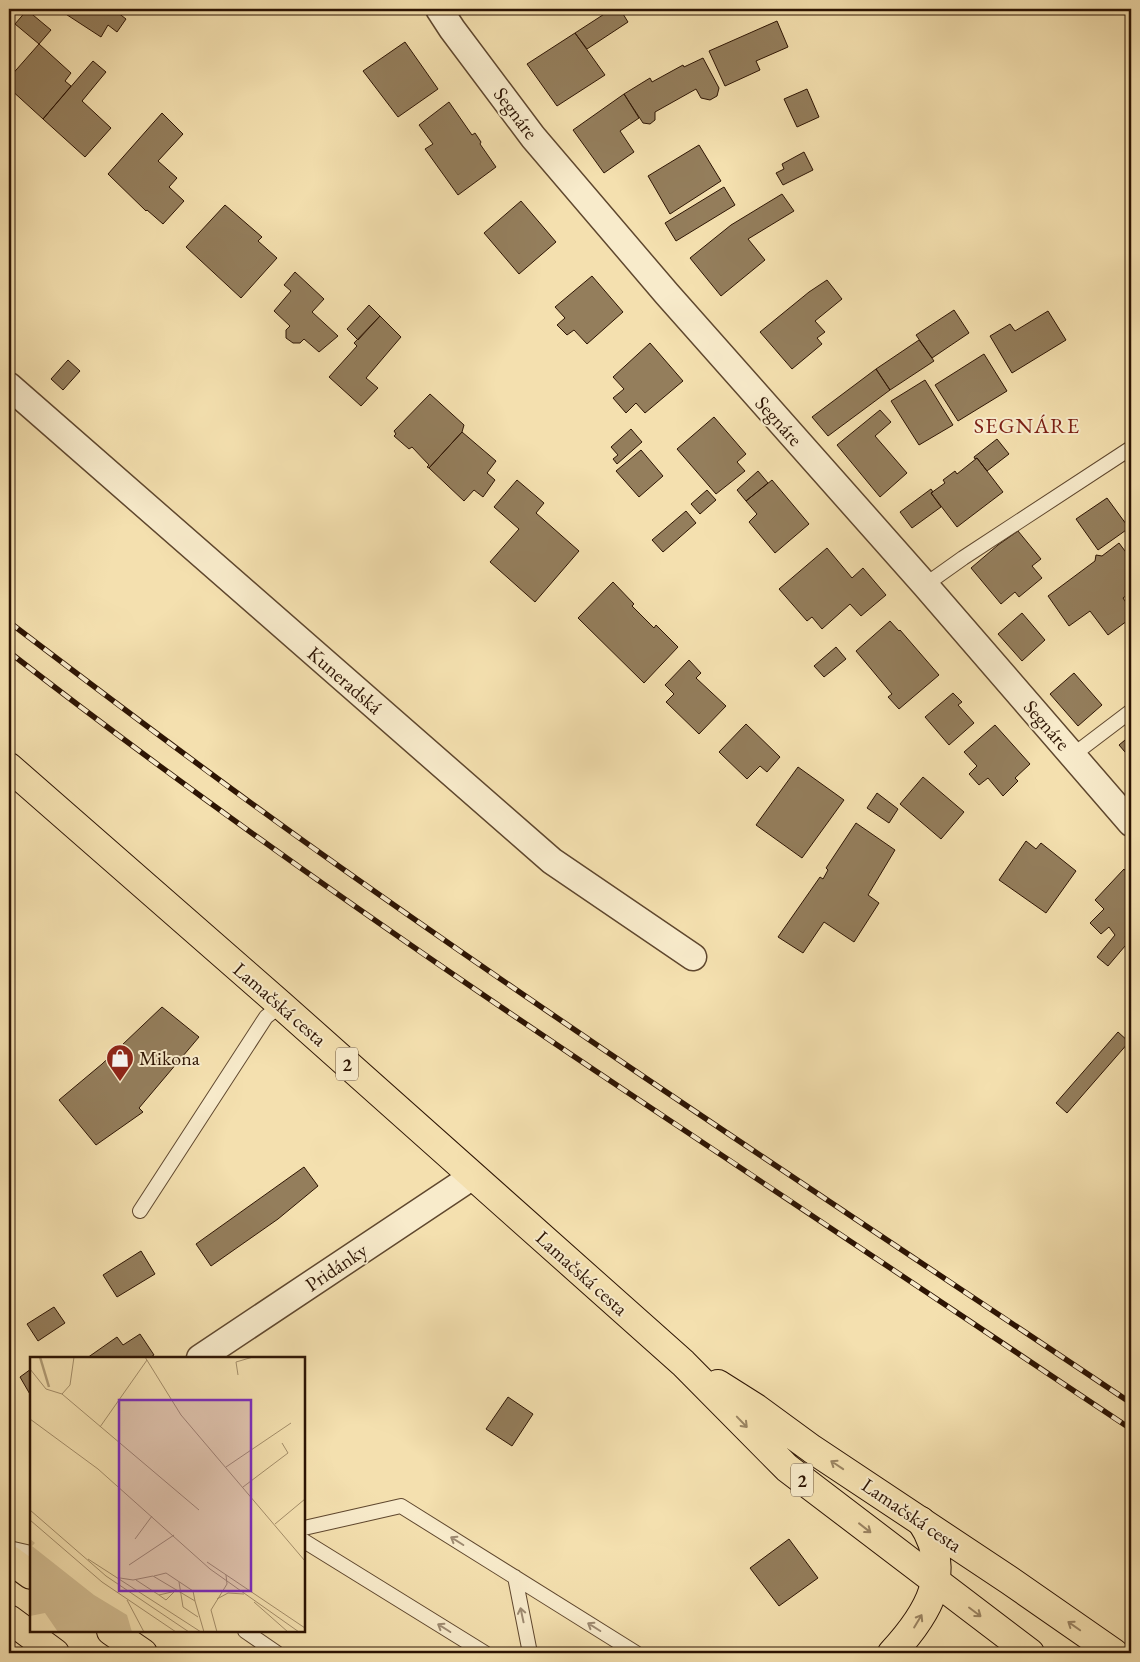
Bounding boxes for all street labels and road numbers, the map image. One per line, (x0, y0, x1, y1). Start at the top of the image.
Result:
street label: Segnáre (488, 82, 544, 144)
street label: Segnáre (750, 390, 808, 452)
street label: Kuneradská (302, 640, 388, 720)
street label: Segnáre (1018, 694, 1076, 756)
street label: Lamačská cesta (228, 956, 332, 1052)
road number: 2 (336, 1048, 358, 1080)
street label: Lamačská cesta (530, 1225, 634, 1321)
street label: Pridánky (300, 1237, 372, 1297)
road number: 2 (791, 1464, 813, 1496)
street label: Lamačská cesta (857, 1472, 967, 1558)

